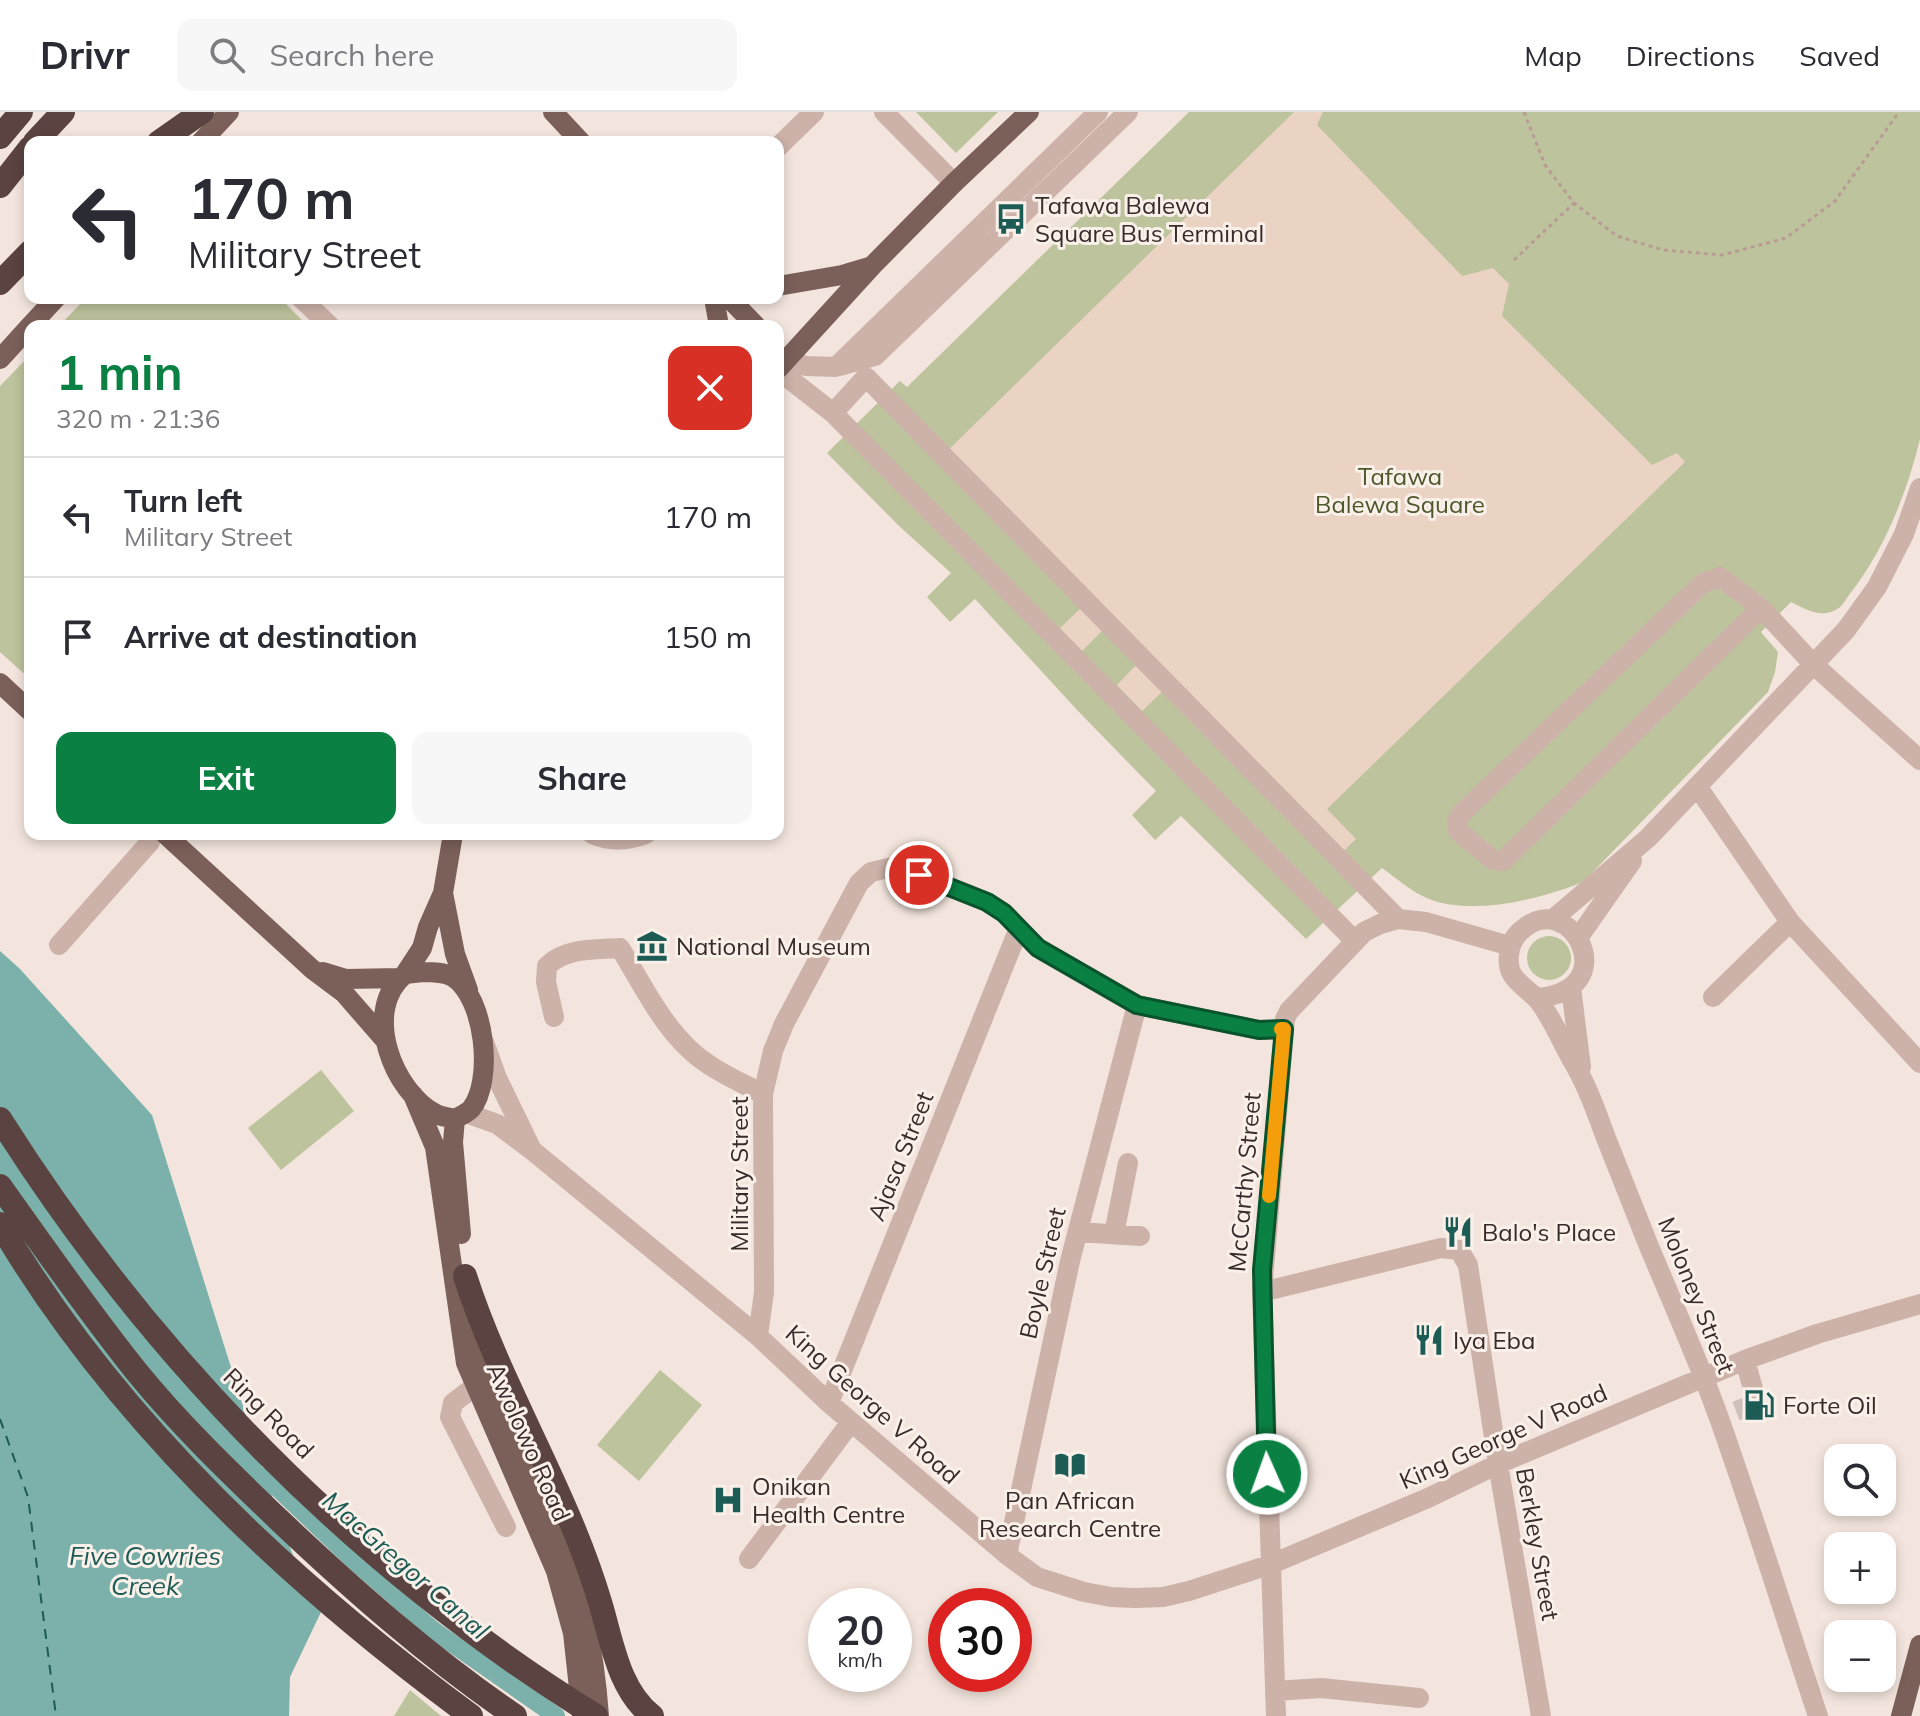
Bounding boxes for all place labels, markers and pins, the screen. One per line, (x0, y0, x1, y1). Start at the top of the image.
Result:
place label: Tafawa Balewa Square Bus Terminal (1035, 190, 1264, 248)
bus stop icon: Tafawa Balewa Square Bus Terminal (994, 202, 1028, 236)
pin (885, 841, 953, 909)
museum icon: National Museum (635, 929, 669, 963)
place label: National Museum (676, 931, 871, 961)
restaurant icon: Balo's Place (1441, 1215, 1475, 1249)
place label: Balo's Place (1482, 1217, 1616, 1247)
restaurant icon: Iya Eba (1412, 1323, 1446, 1357)
place label: Iya Eba (1453, 1325, 1535, 1355)
fuel station icon: Forte Oil (1742, 1388, 1776, 1422)
place label: Forte Oil (1783, 1390, 1877, 1420)
library icon: Pan African Research Centre (1053, 1448, 1087, 1482)
place label: Onikan Health Centre (752, 1471, 905, 1529)
hospital icon: Onikan Health Centre (711, 1483, 745, 1517)
place label: Pan African Research Centre (979, 1485, 1161, 1543)

